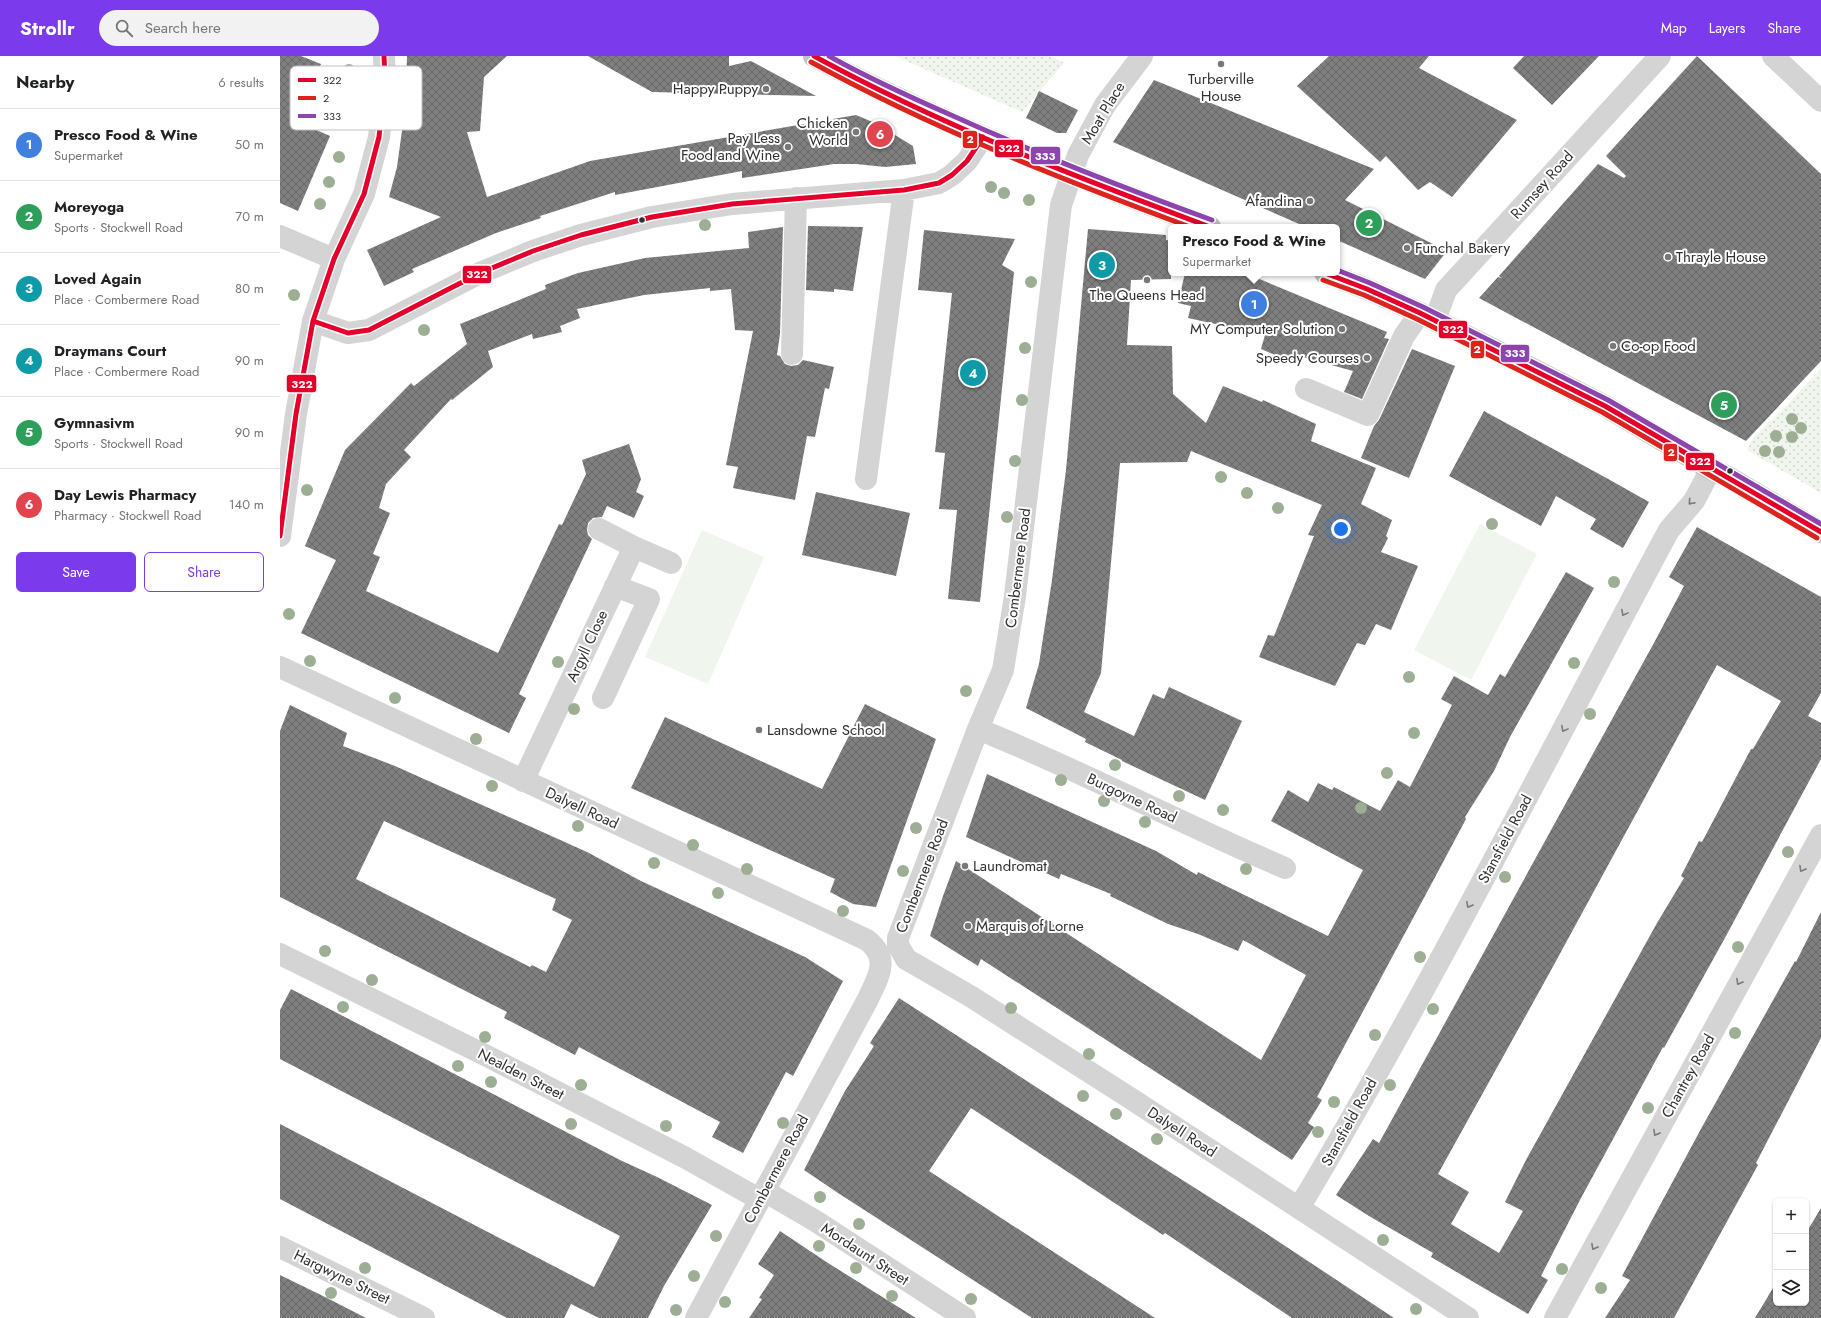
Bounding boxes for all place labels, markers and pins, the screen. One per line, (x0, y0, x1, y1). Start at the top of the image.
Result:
marker: Turberville House (1216, 59, 1226, 69)
place label: Turberville House (1188, 68, 1254, 107)
place label: Happy Puppy (673, 78, 758, 100)
marker: Happy Puppy (761, 84, 771, 94)
place label: Chicken World (797, 112, 848, 151)
pin: 6 (867, 119, 893, 149)
place label: Pay Less Food and Wine (681, 127, 780, 166)
marker: Chicken World (851, 127, 861, 137)
marker: Pay Less Food and Wine (783, 142, 793, 152)
place label: Afandina (1245, 190, 1302, 212)
marker: Afandina (1305, 196, 1315, 206)
pin: 2 (1356, 208, 1382, 238)
unlabelled marker (637, 215, 647, 225)
place label: Funchal Bakery (1415, 237, 1510, 259)
marker: Funchal Bakery (1402, 243, 1412, 253)
place label: Thrayle House (1676, 246, 1766, 268)
pin: 3 (1089, 250, 1115, 280)
marker: Thrayle House (1663, 252, 1673, 262)
marker: The Queens Head (1142, 275, 1152, 285)
place label: The Queens Head (1090, 284, 1204, 306)
pin: 1 (1241, 289, 1267, 319)
place label: MY Computer Solution (1190, 318, 1334, 340)
marker: MY Computer Solution (1337, 324, 1347, 334)
place label: Co-op Food (1621, 335, 1696, 357)
marker: Co-op Food (1608, 341, 1618, 351)
place label: Speedy Courses (1256, 347, 1359, 369)
marker: Speedy Courses (1362, 353, 1372, 363)
pin: 4 (960, 358, 986, 388)
pin: 5 (1711, 390, 1737, 420)
unlabelled marker (1725, 466, 1735, 476)
place label: Lansdowne School (767, 719, 885, 741)
marker: Lansdowne School (754, 725, 764, 735)
place label: Laundromat (973, 855, 1047, 877)
marker: Laundromat (960, 861, 970, 871)
place label: Marquis of Lorne (976, 915, 1084, 937)
marker: Marquis of Lorne (963, 921, 973, 931)

